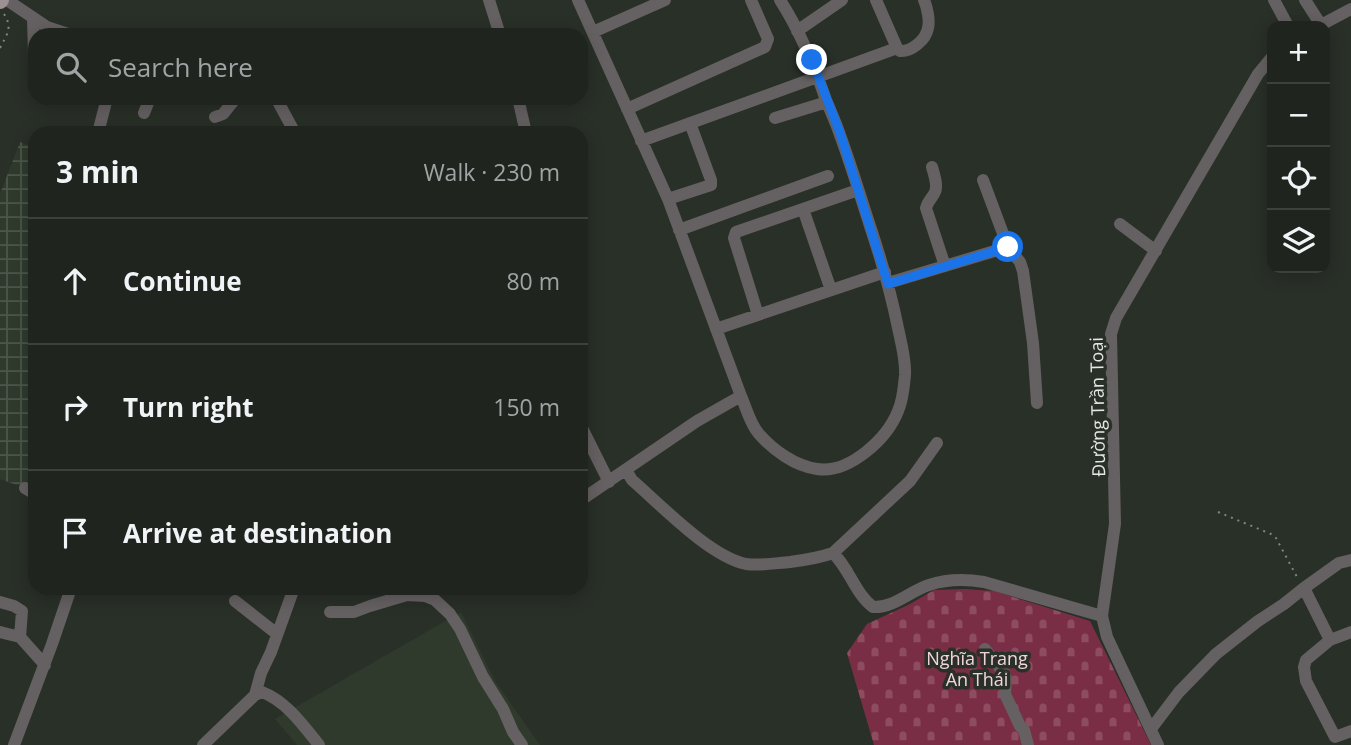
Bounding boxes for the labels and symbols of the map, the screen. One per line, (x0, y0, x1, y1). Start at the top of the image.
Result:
route end (796, 44, 827, 75)
route start (992, 231, 1023, 262)
street label: Đường Trần Toại (1084, 337, 1110, 477)
park label: Nghĩa Trang An Thái (926, 646, 1028, 691)

